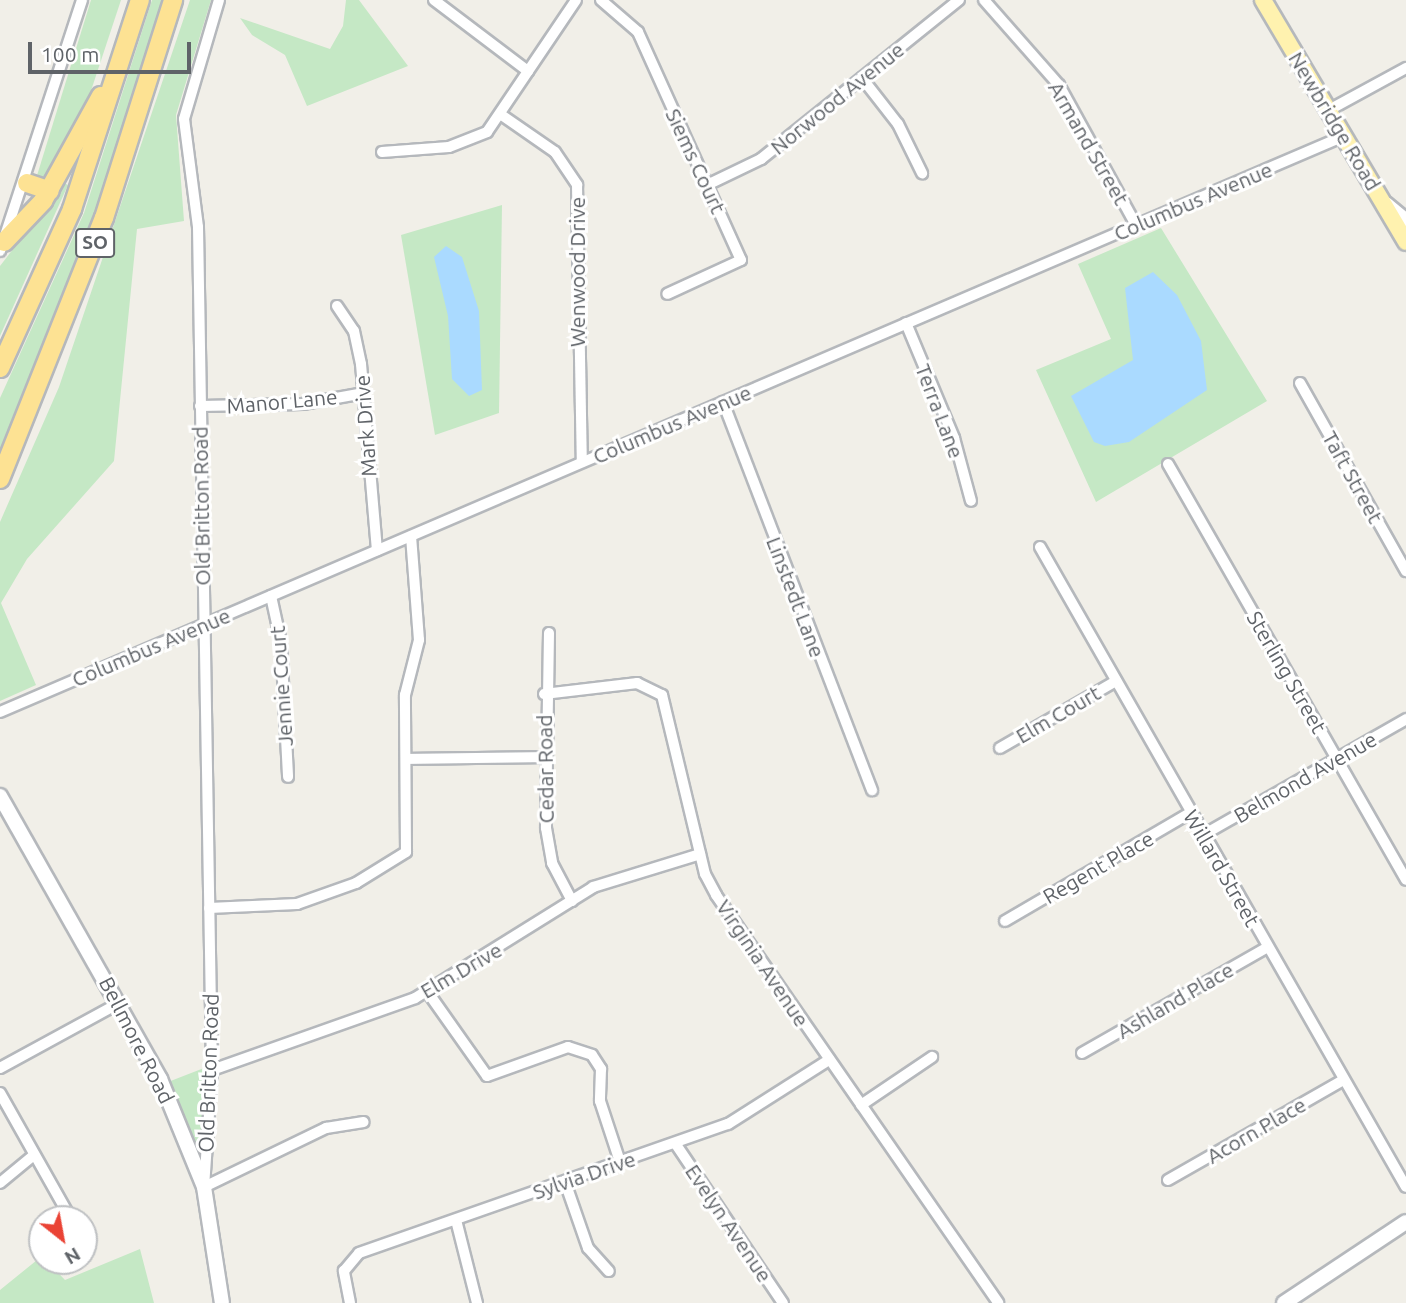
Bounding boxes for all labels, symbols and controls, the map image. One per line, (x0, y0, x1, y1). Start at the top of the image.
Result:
scale bar (32, 28, 194, 72)
street label: Norwood Avenue (765, 36, 909, 160)
text: 100 m (41, 42, 99, 66)
street label: Newbridge Road (1284, 47, 1386, 195)
street label: Armand Street (1044, 77, 1134, 209)
street label: Siems Court (661, 104, 731, 218)
street label: Columbus Avenue (1110, 156, 1276, 246)
street label: Wenwood Drive (564, 197, 590, 347)
road number: SO (74, 228, 116, 258)
street label: Terra Lane (911, 360, 969, 462)
street label: Mark Drive (349, 374, 381, 478)
street label: Columbus Avenue (589, 379, 755, 469)
street label: Manor Lane (226, 384, 338, 418)
street label: Old Britton Road (187, 426, 215, 586)
street label: Taft Street (1317, 427, 1389, 527)
street label: Linstedt Lane (761, 533, 831, 661)
street label: Columbus Avenue (68, 602, 234, 692)
street label: Sterling Street (1242, 606, 1332, 738)
street label: Jennie Court (264, 625, 298, 747)
street label: Elm Court (1011, 680, 1105, 748)
street label: Cedar Road (531, 714, 559, 824)
street label: Belmond Avenue (1229, 726, 1381, 828)
street label: Willard Street (1178, 805, 1266, 931)
street label: Regent Place (1038, 825, 1158, 909)
street label: Virginia Avenue (711, 895, 815, 1031)
street label: Elm Drive (416, 937, 506, 1003)
street label: Ashland Place (1112, 956, 1238, 1044)
street label: Bellmore Road (94, 972, 180, 1108)
street label: Old Britton Road (193, 993, 223, 1153)
street label: Acorn Place (1202, 1091, 1310, 1169)
street label: Sylvia Drive (529, 1146, 639, 1204)
street label: Evelyn Avenue (680, 1159, 778, 1287)
north arrow (28, 1205, 98, 1275)
text: N (61, 1243, 85, 1269)

